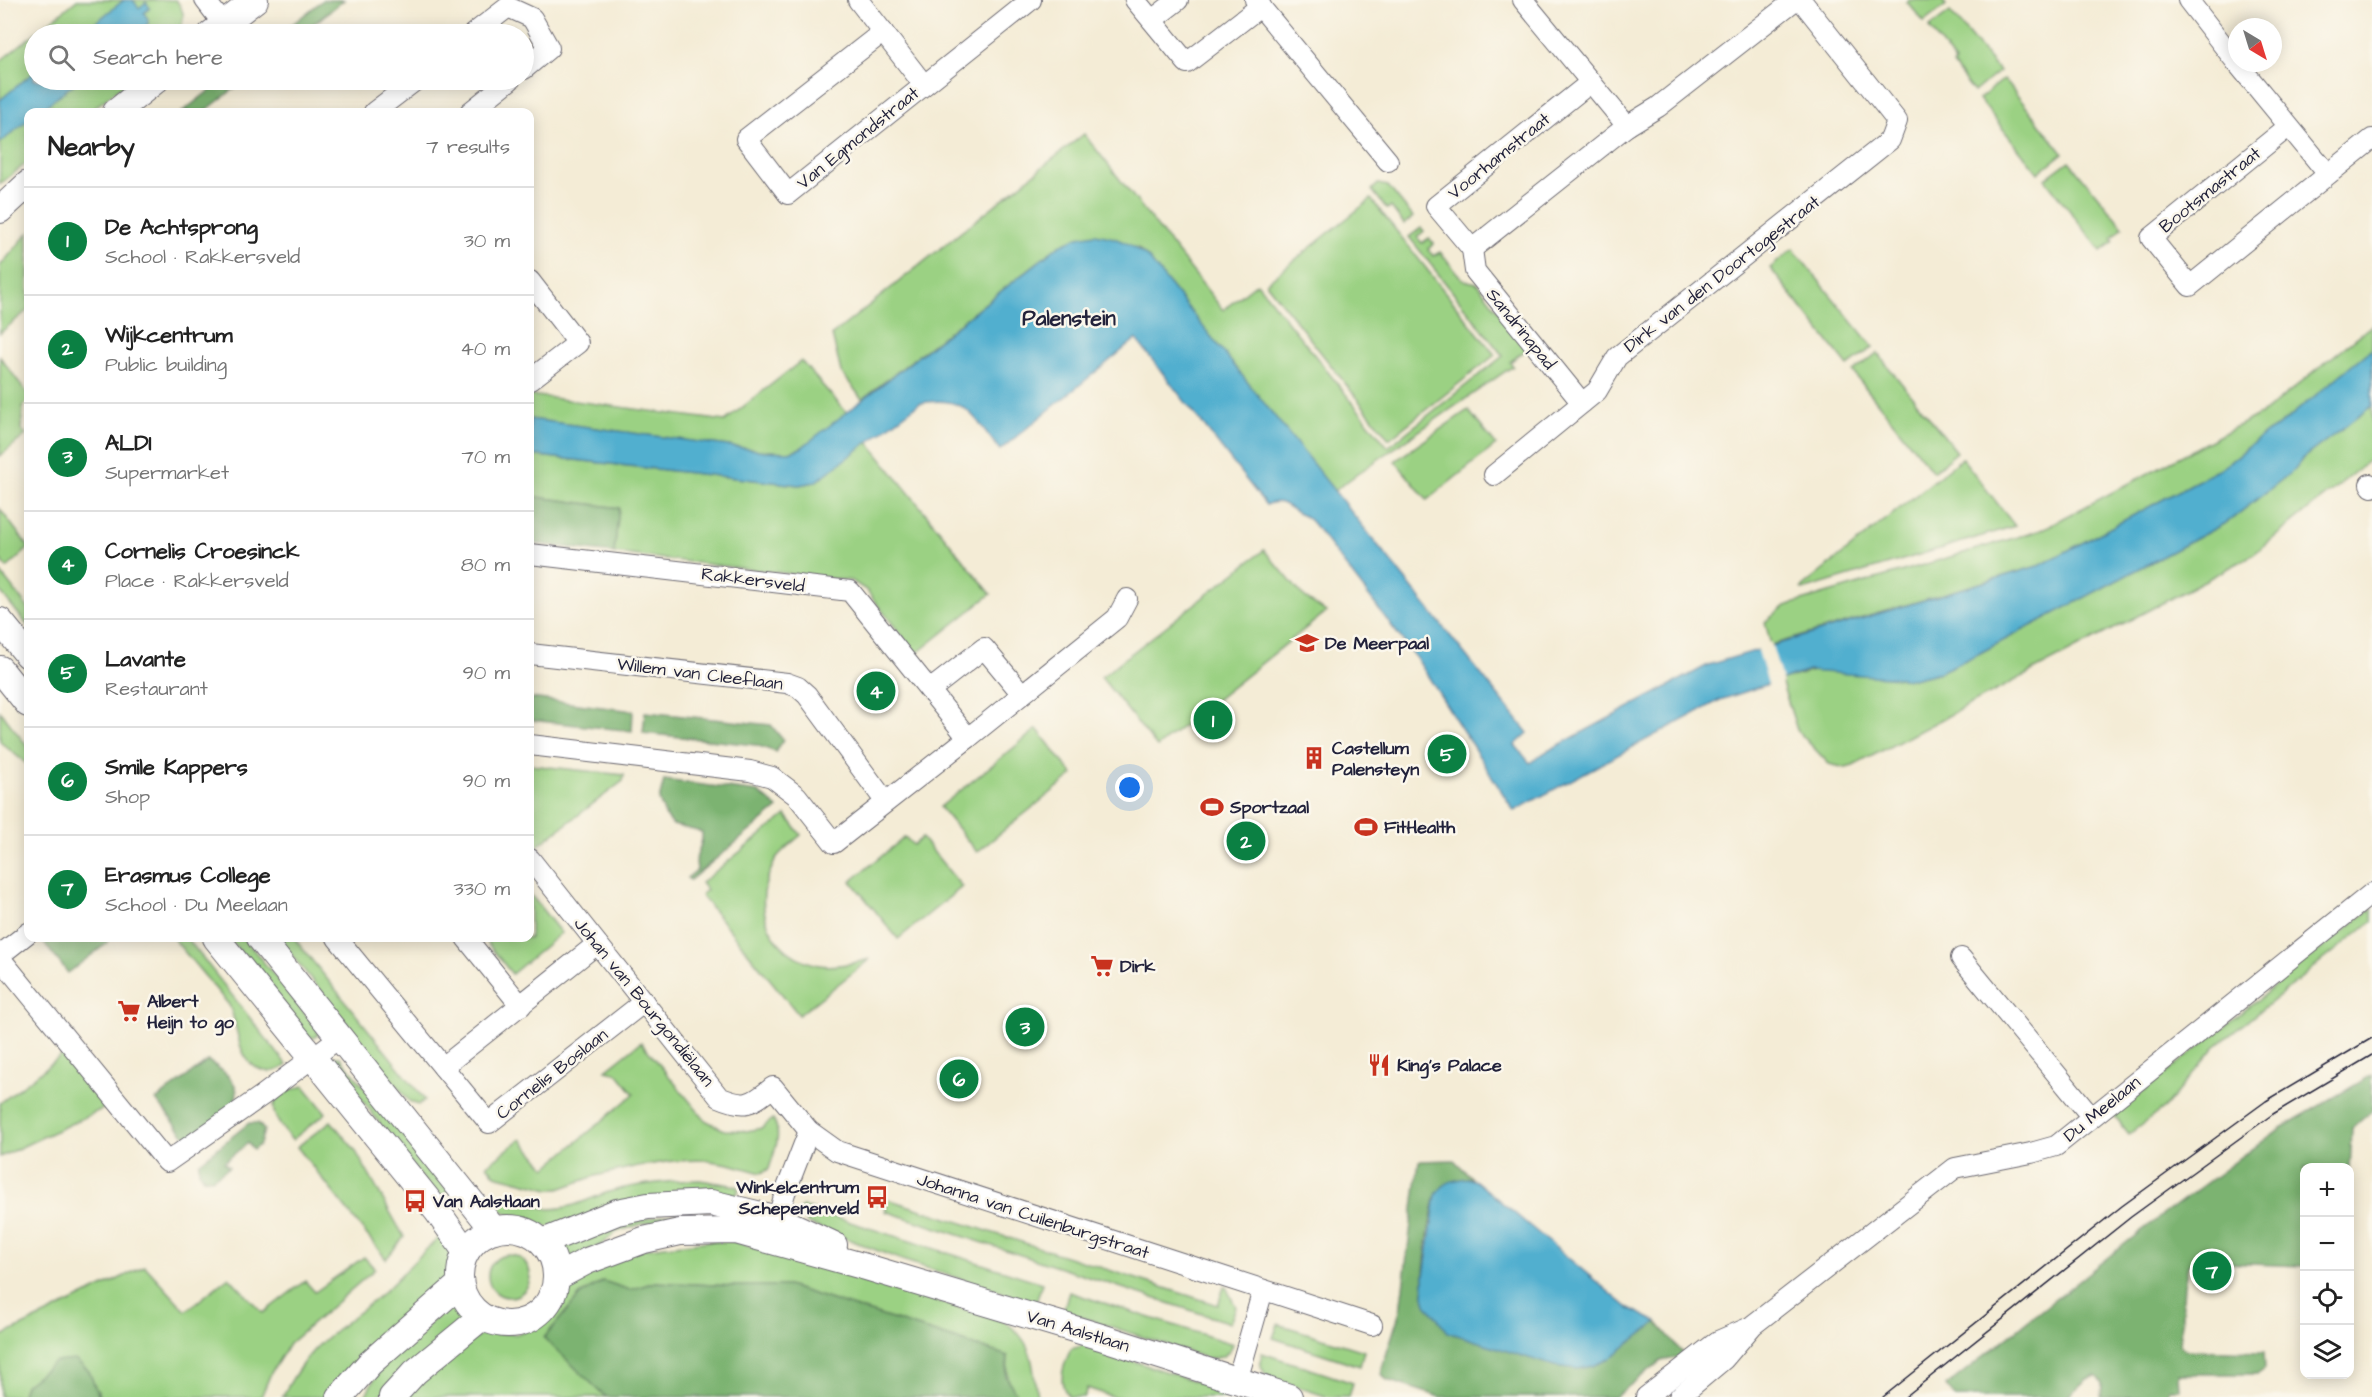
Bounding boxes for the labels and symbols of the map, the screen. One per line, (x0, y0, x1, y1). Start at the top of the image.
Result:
north arrow (2228, 18, 2282, 72)
street label: Van Egmondstraat (792, 80, 926, 196)
street label: Voorhamstraat (1442, 106, 1556, 205)
street label: Bootsmastraat (2154, 141, 2267, 239)
street label: Dirk van den Doortogestraat (1619, 189, 1826, 359)
street label: Sandrinapad (1480, 283, 1562, 375)
district label: Palenstein (1022, 304, 1116, 333)
street label: Rakkersveld (700, 561, 806, 599)
school or university icon: De Meerpaal (1294, 630, 1320, 656)
place label: De Meerpaal (1325, 631, 1429, 656)
street label: Willem van Cleeflaan (616, 651, 784, 697)
pin: 4 (856, 668, 896, 714)
pin: 1 (1194, 698, 1232, 742)
pin: 5 (1428, 732, 1466, 777)
place label: Castellum Palensteyn (1332, 736, 1419, 783)
building icon: Castellum Palensteyn (1301, 745, 1327, 771)
your location (1115, 773, 1144, 802)
sports icon: Sportzaal (1199, 794, 1225, 820)
place label: Sportzaal (1229, 795, 1309, 820)
sports icon: FitHealth (1353, 814, 1379, 840)
place label: FitHealth (1384, 815, 1456, 840)
pin: 2 (1226, 818, 1266, 864)
street label: Johan van Bourgondiëlaan (567, 912, 720, 1092)
supermarket icon: Dirk (1089, 953, 1115, 979)
place label: Dirk (1120, 954, 1156, 979)
place label: Albert Heijn to go (147, 989, 235, 1036)
supermarket icon: Albert Heijn to go (116, 998, 142, 1024)
pin: 3 (1006, 1004, 1044, 1050)
street label: Cornelis Boslaan (491, 1022, 613, 1126)
restaurant icon: King's Palace (1366, 1052, 1392, 1078)
place label: King's Palace (1397, 1053, 1502, 1079)
pin: 6 (940, 1056, 978, 1102)
street label: Du Meelaan (2058, 1070, 2146, 1148)
street label: Johanna van Cuilenburgstraat (913, 1167, 1153, 1267)
place label: Winkelcentrum Schepenenveld (735, 1175, 860, 1221)
bus stop icon: Winkelcentrum Schepenenveld (864, 1184, 890, 1210)
bus stop icon: Van Aalstlaan (402, 1188, 428, 1214)
place label: Van Aalstlaan (432, 1189, 540, 1214)
pin: 7 (2192, 1248, 2232, 1294)
street label: Van Aalstlaan (1023, 1303, 1133, 1359)

